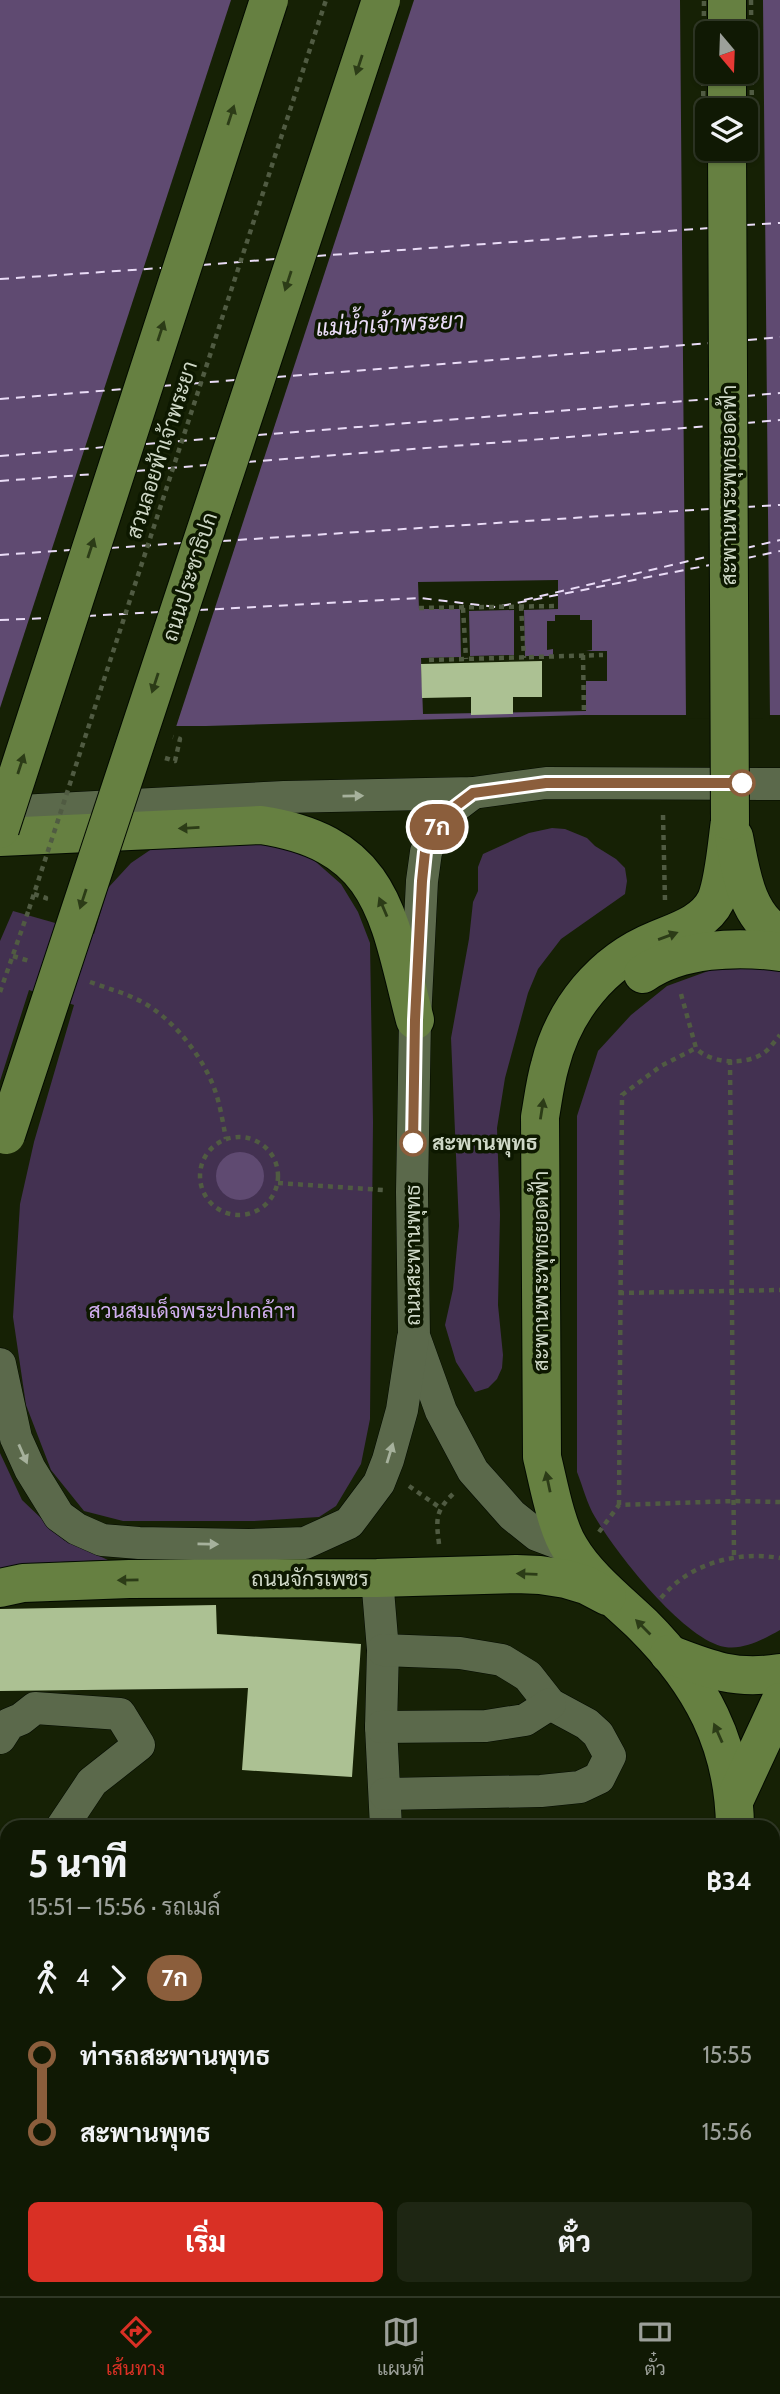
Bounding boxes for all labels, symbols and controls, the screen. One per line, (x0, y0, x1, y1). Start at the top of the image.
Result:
north arrow (695, 21, 758, 84)
map controls (695, 21, 758, 161)
one-way arrow (353, 54, 364, 75)
button: layers (695, 98, 758, 161)
one-way arrow (227, 104, 237, 125)
one-way arrow (282, 270, 293, 291)
water label: แม่น้ำเจ้าพระยา (315, 300, 465, 342)
one-way arrow (157, 321, 167, 342)
street label: สวนลอยฟ้าเจ้าพระยา (120, 358, 202, 542)
street label: สะพานพระพุทธยอดฟ้า (715, 385, 743, 585)
street label: ถนนประชาธิปก (157, 509, 222, 645)
one-way arrow (86, 537, 97, 558)
one-way arrow (149, 672, 160, 693)
one-way arrow (16, 754, 27, 775)
unlabelled marker (729, 770, 755, 796)
one-way arrow (342, 790, 364, 802)
line badge: 7ก (406, 804, 468, 850)
text: 7ก (424, 812, 450, 841)
one-way arrow (178, 823, 200, 834)
one-way arrow (78, 888, 88, 909)
one-way arrow (377, 897, 389, 917)
one-way arrow (657, 930, 678, 941)
one-way arrow (537, 1098, 548, 1120)
marker: สะพานพุทธ (400, 1130, 426, 1156)
place label: สะพานพุทธ (432, 1130, 538, 1158)
street label: สะพานพระพุทธยอดฟ้า (527, 1171, 555, 1371)
street label: ถนนสะพานพุทธ (400, 1184, 427, 1326)
park label: สวนสมเด็จพระปกเกล้าฯ (89, 1296, 295, 1323)
one-way arrow (385, 1443, 395, 1464)
one-way arrow (17, 1444, 29, 1464)
one-way arrow (542, 1471, 553, 1493)
one-way arrow (197, 1538, 219, 1550)
street label: ถนนจักรเพชร (251, 1566, 369, 1591)
one-way arrow (516, 1568, 538, 1580)
one-way arrow (117, 1574, 139, 1585)
one-way arrow (635, 1619, 652, 1635)
one-way arrow (712, 1723, 724, 1743)
text: 5 นาที (28, 1840, 128, 1887)
text: ฿34 (706, 1865, 752, 1897)
text: 15:51 – 15:56 · รถเมล์ (28, 1893, 221, 1921)
icon: walk (28, 1959, 66, 1997)
icon: forward (99, 1959, 137, 1997)
text: 7ก (161, 1963, 188, 1992)
text: 4 (76, 1964, 89, 1992)
text: ท่ารถสะพานพุทธ (80, 2040, 271, 2072)
text: 15:55 (702, 2041, 752, 2069)
text: สะพานพุทธ (80, 2117, 211, 2149)
text: 15:56 (702, 2118, 752, 2146)
button: เริ่ม (28, 2202, 383, 2282)
button: ตั๋ว (397, 2202, 752, 2282)
tab: เส้นทาง (106, 2313, 165, 2380)
tab: แผนที่ (377, 2313, 424, 2380)
tab: ตั๋ว (636, 2313, 674, 2380)

